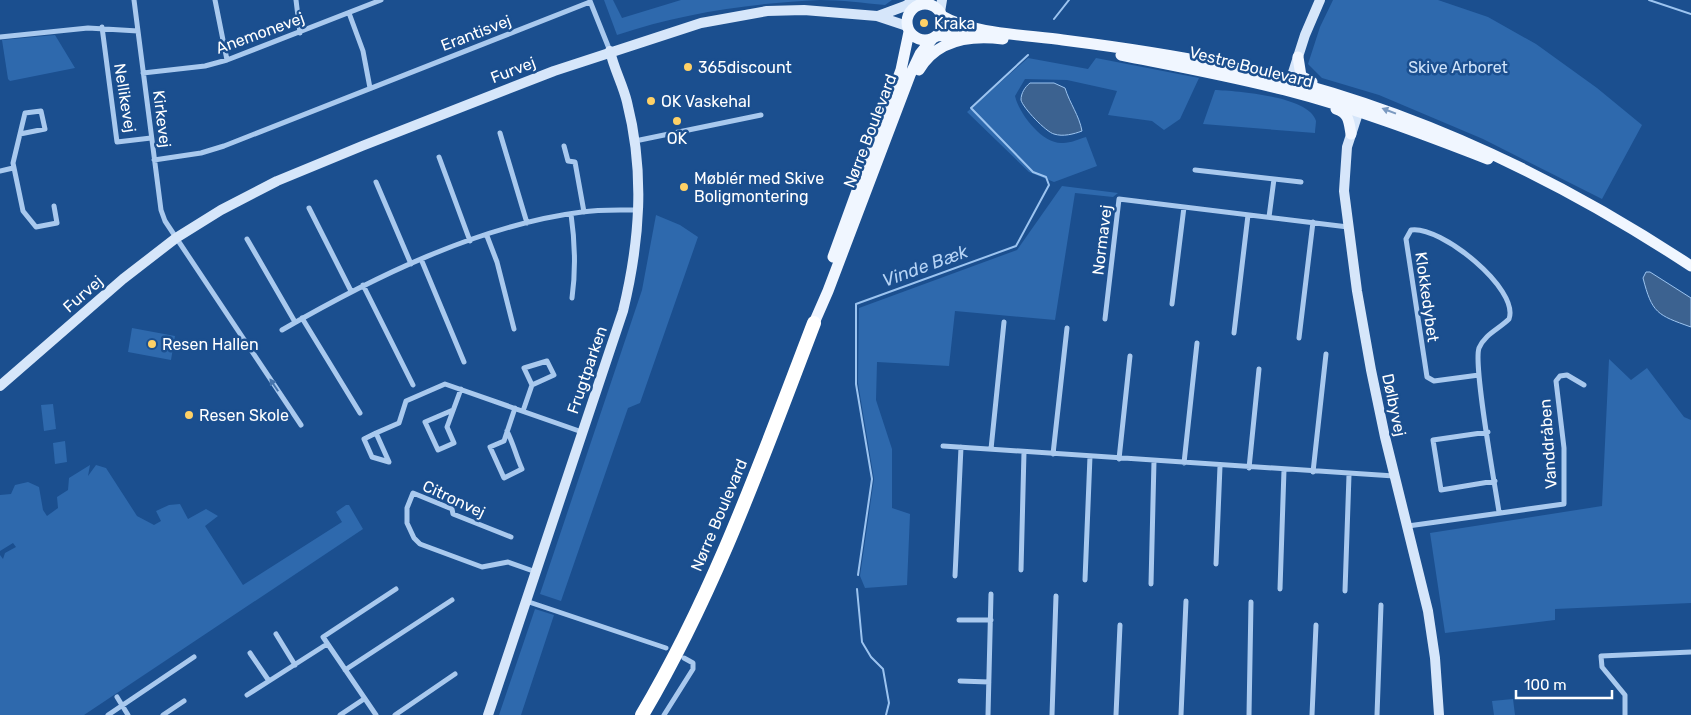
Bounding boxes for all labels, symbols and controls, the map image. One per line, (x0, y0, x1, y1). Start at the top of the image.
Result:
street label: Anemonevej (213, 8, 307, 58)
street label: Erantisvej (438, 11, 514, 55)
place label: Kraka (934, 14, 975, 33)
marker: Kraka (918, 17, 930, 29)
street label: Vestre Boulevard (1187, 42, 1315, 92)
street label: Furvej (488, 53, 538, 87)
place label: 365discount (698, 58, 792, 77)
park label: Skive Arboret (1408, 58, 1508, 77)
marker: 365discount (682, 61, 694, 73)
street label: Nellikevej (110, 62, 140, 134)
street label: Nørre Boulevard (840, 72, 900, 190)
street label: Kirkevej (149, 89, 175, 149)
place label: OK Vaskehal (661, 92, 751, 111)
marker: OK Vaskehal (645, 95, 657, 107)
one-way arrow (1381, 107, 1396, 115)
marker: OK (671, 115, 683, 127)
place label: OK (667, 129, 688, 148)
place label: Møblér med Skive Boligmontering (694, 169, 824, 206)
marker: Møblér med Skive Boligmontering (678, 181, 690, 193)
street label: Normavej (1088, 204, 1116, 276)
water label: Vinde Bæk (879, 240, 972, 292)
street label: Klokkedybet (1411, 251, 1443, 343)
street label: Furvej (59, 272, 107, 316)
street label: Frugtparken (563, 324, 611, 416)
place label: Resen Hallen (162, 335, 259, 354)
marker: Resen Hallen (146, 338, 158, 350)
street label: Dølbyvej (1378, 372, 1410, 438)
one-way arrow (269, 378, 279, 392)
street label: Vanddråben (1535, 398, 1561, 490)
place label: Resen Skole (199, 406, 289, 425)
marker: Resen Skole (183, 409, 195, 421)
street label: Nørre Boulevard (687, 456, 751, 574)
street label: Citronvej (420, 476, 488, 522)
scale bar (1516, 668, 1612, 700)
text: 100 m (1524, 676, 1566, 694)

